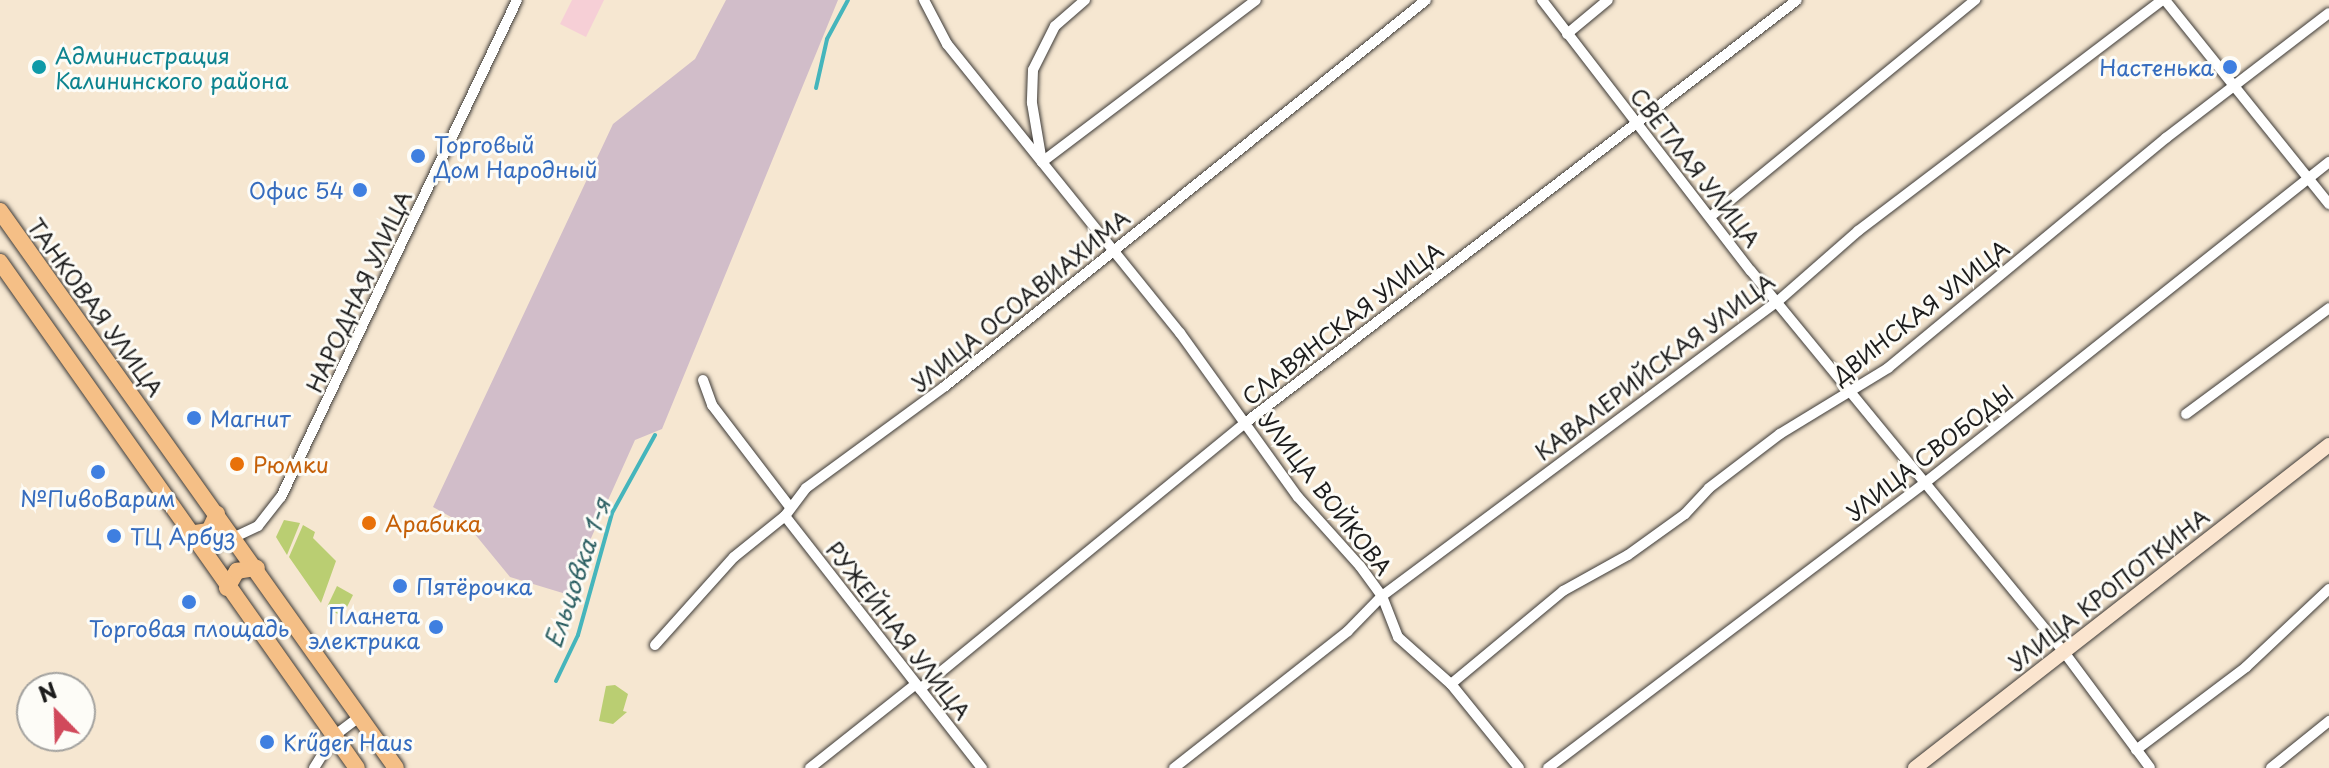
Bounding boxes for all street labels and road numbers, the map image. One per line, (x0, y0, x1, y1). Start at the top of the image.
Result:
street label: СВЕТЛАЯ УЛИЦА (1626, 82, 1766, 252)
street label: НАРОДНАЯ УЛИЦА (300, 186, 416, 396)
street label: УЛИЦА ОСОАВИАХИМА (905, 203, 1135, 397)
street label: ТАНКОВАЯ УЛИЦА (23, 213, 169, 401)
street label: ДВИНСКАЯ УЛИЦА (1826, 234, 2014, 388)
street label: СЛАВЯНСКАЯ УЛИЦА (1236, 236, 1448, 410)
street label: КАВАЛЕРИЙСКАЯ УЛИЦА (1529, 267, 1779, 465)
street label: УЛИЦА СВОБОДЫ (1839, 378, 2019, 526)
street label: УЛИЦА ВОЙКОВА (1254, 406, 1398, 580)
street label: УЛИЦА КРОПОТКИНА (2002, 502, 2214, 676)
street label: РУЖЕЙНАЯ УЛИЦА (821, 536, 977, 724)

